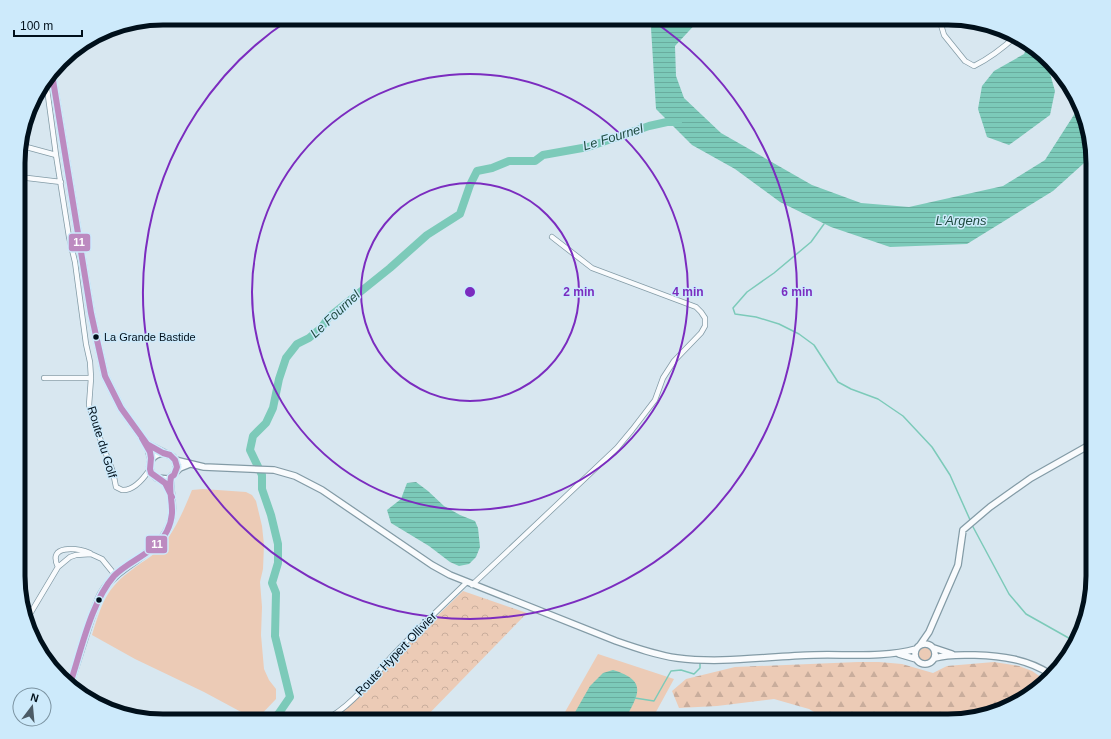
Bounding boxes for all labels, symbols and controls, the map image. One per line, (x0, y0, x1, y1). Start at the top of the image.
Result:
scale bar (14, 12, 82, 38)
text: 100 m (20, 19, 53, 33)
water label: Le Fournel (581, 120, 646, 153)
water label: L'Argens (936, 213, 987, 228)
line badge: 11 (68, 233, 91, 252)
text: 11 (73, 236, 85, 248)
centre of rings (463, 285, 477, 299)
text: 2 min (563, 285, 595, 299)
text: 4 min (672, 285, 704, 299)
text: 6 min (781, 285, 813, 299)
water label: Le Fournel (307, 287, 364, 341)
place label: La Grande Bastide (104, 331, 196, 343)
marker: La Grande Bastide (91, 332, 101, 342)
street label: Route du Golf (84, 405, 120, 480)
line badge: 11 (145, 535, 168, 554)
text: 11 (151, 538, 163, 550)
unlabelled marker (94, 595, 104, 605)
street label: Route Hypert Ollivier (353, 609, 439, 699)
north arrow (12, 687, 52, 727)
text: N (29, 691, 40, 704)

